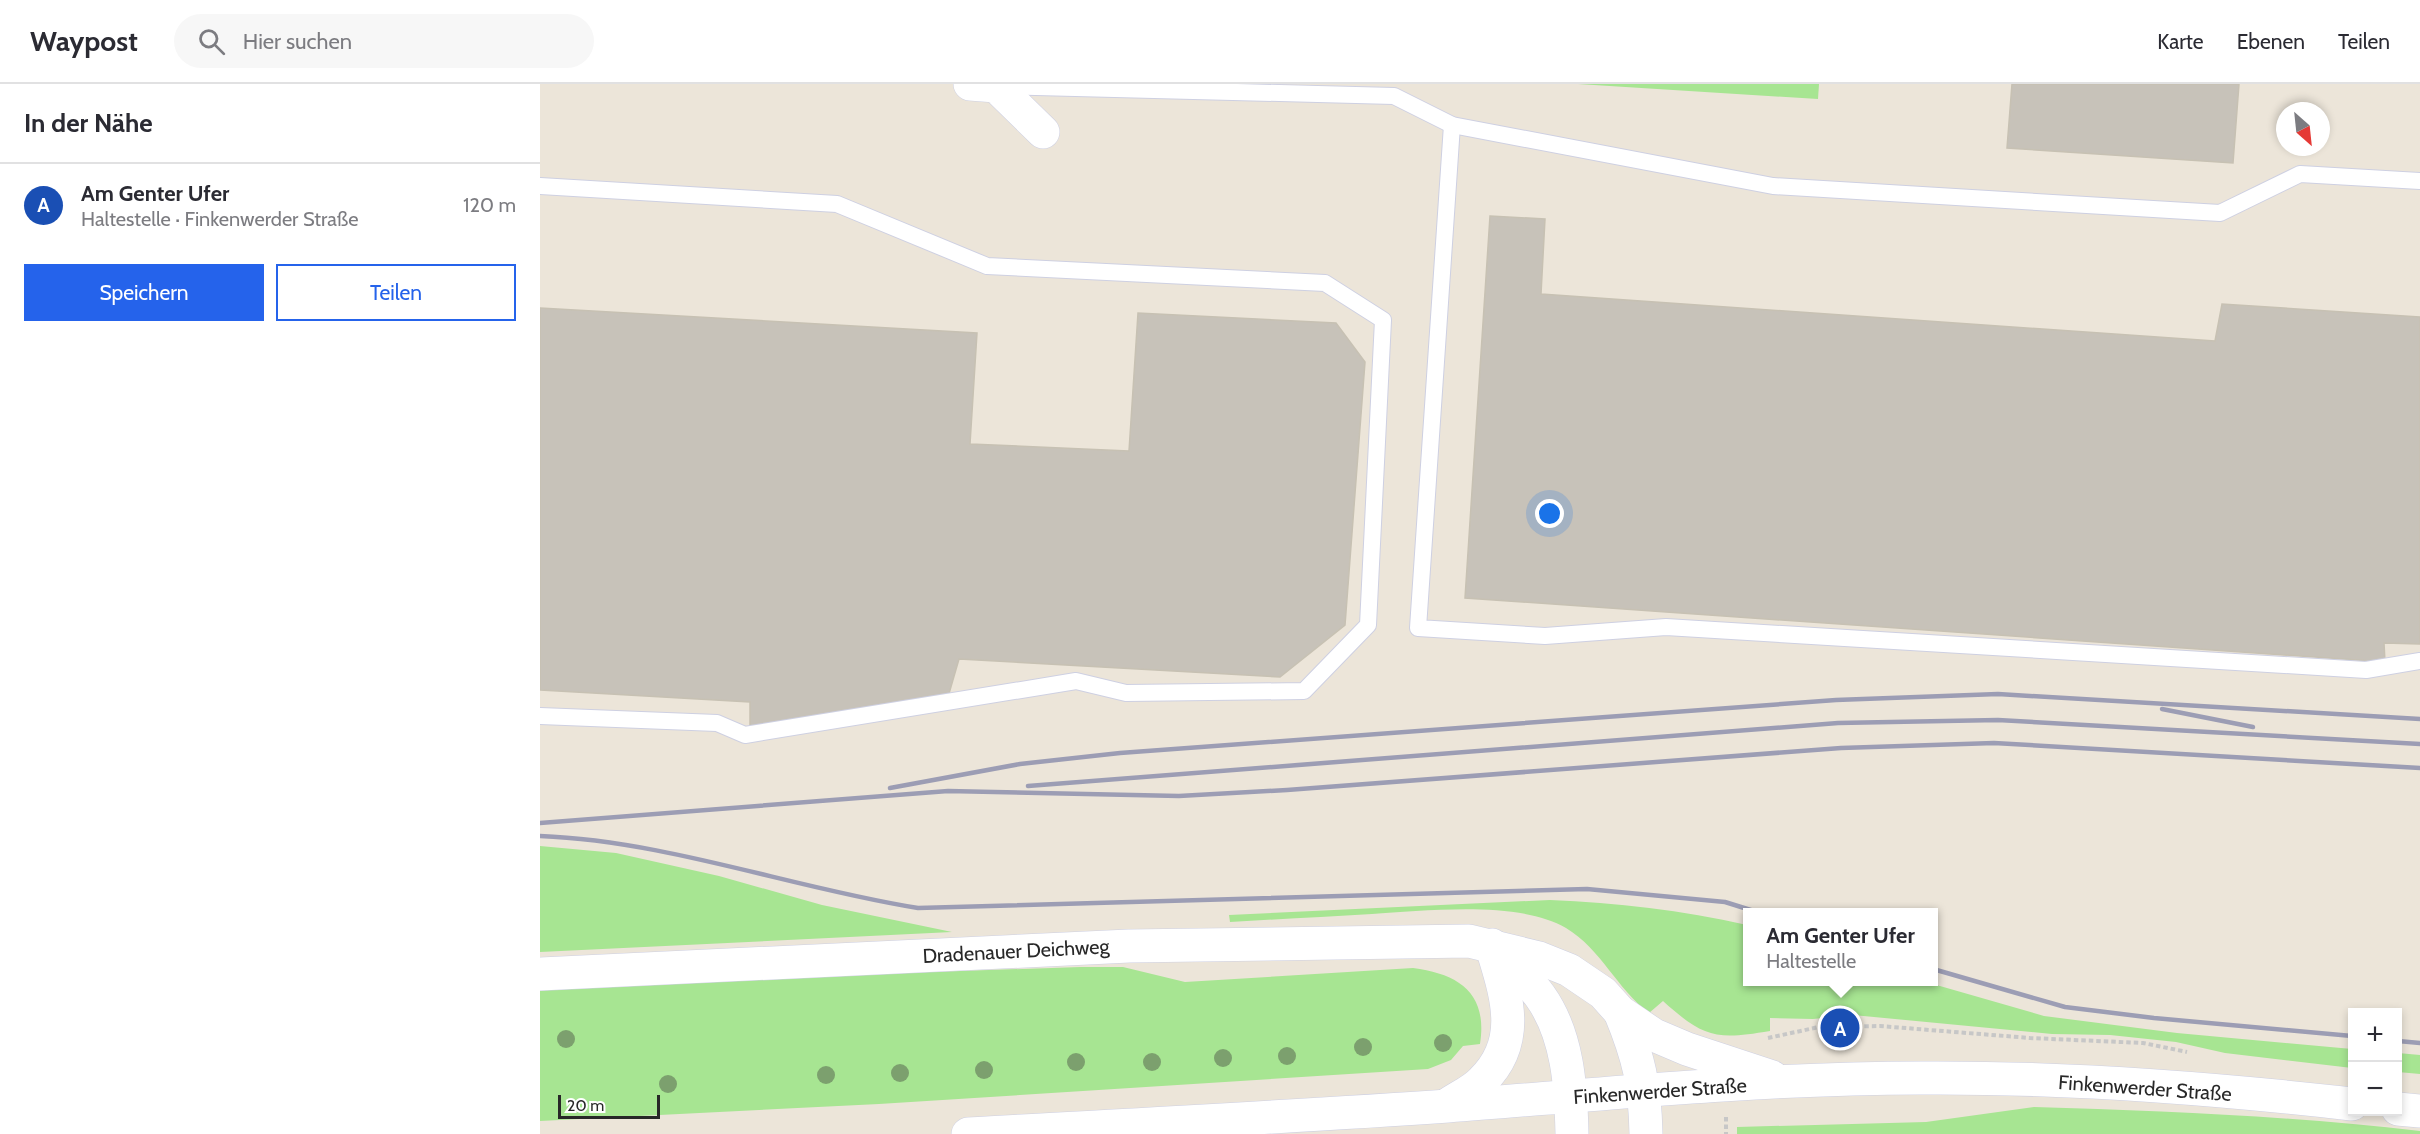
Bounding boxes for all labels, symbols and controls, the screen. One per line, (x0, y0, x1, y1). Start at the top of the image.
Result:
search box (174, 14, 594, 68)
text: Waypost (30, 24, 138, 58)
icon: search (195, 25, 228, 58)
text: Hier suchen (243, 28, 352, 55)
text: Karte (2157, 29, 2204, 54)
text: Ebenen (2237, 29, 2305, 54)
text: Teilen (2338, 29, 2390, 54)
north arrow (2276, 102, 2330, 156)
text: In der Nähe (24, 107, 153, 139)
text: Am Genter Ufer (81, 180, 229, 207)
text: A (37, 193, 50, 217)
text: 120 m (463, 193, 516, 217)
text: Haltestelle · Finkenwerder Straße (81, 207, 359, 231)
button: Speichern (24, 264, 264, 321)
button: Teilen (276, 264, 516, 321)
your location (1535, 499, 1564, 528)
popup (1743, 908, 1938, 986)
text: Am Genter Ufer (1766, 922, 1915, 949)
street label: Dradenauer Deichweg (922, 934, 1111, 968)
text: Haltestelle (1766, 949, 1856, 973)
pin: A (1820, 1006, 1860, 1050)
map controls (2348, 1008, 2402, 1116)
button: + (2348, 1008, 2402, 1062)
button: − (2348, 1062, 2402, 1116)
street label: Finkenwerder Straße (2057, 1070, 2233, 1106)
street label: Finkenwerder Straße (1572, 1073, 1748, 1109)
scale bar (558, 1092, 660, 1120)
text: 20 m (567, 1096, 604, 1115)

